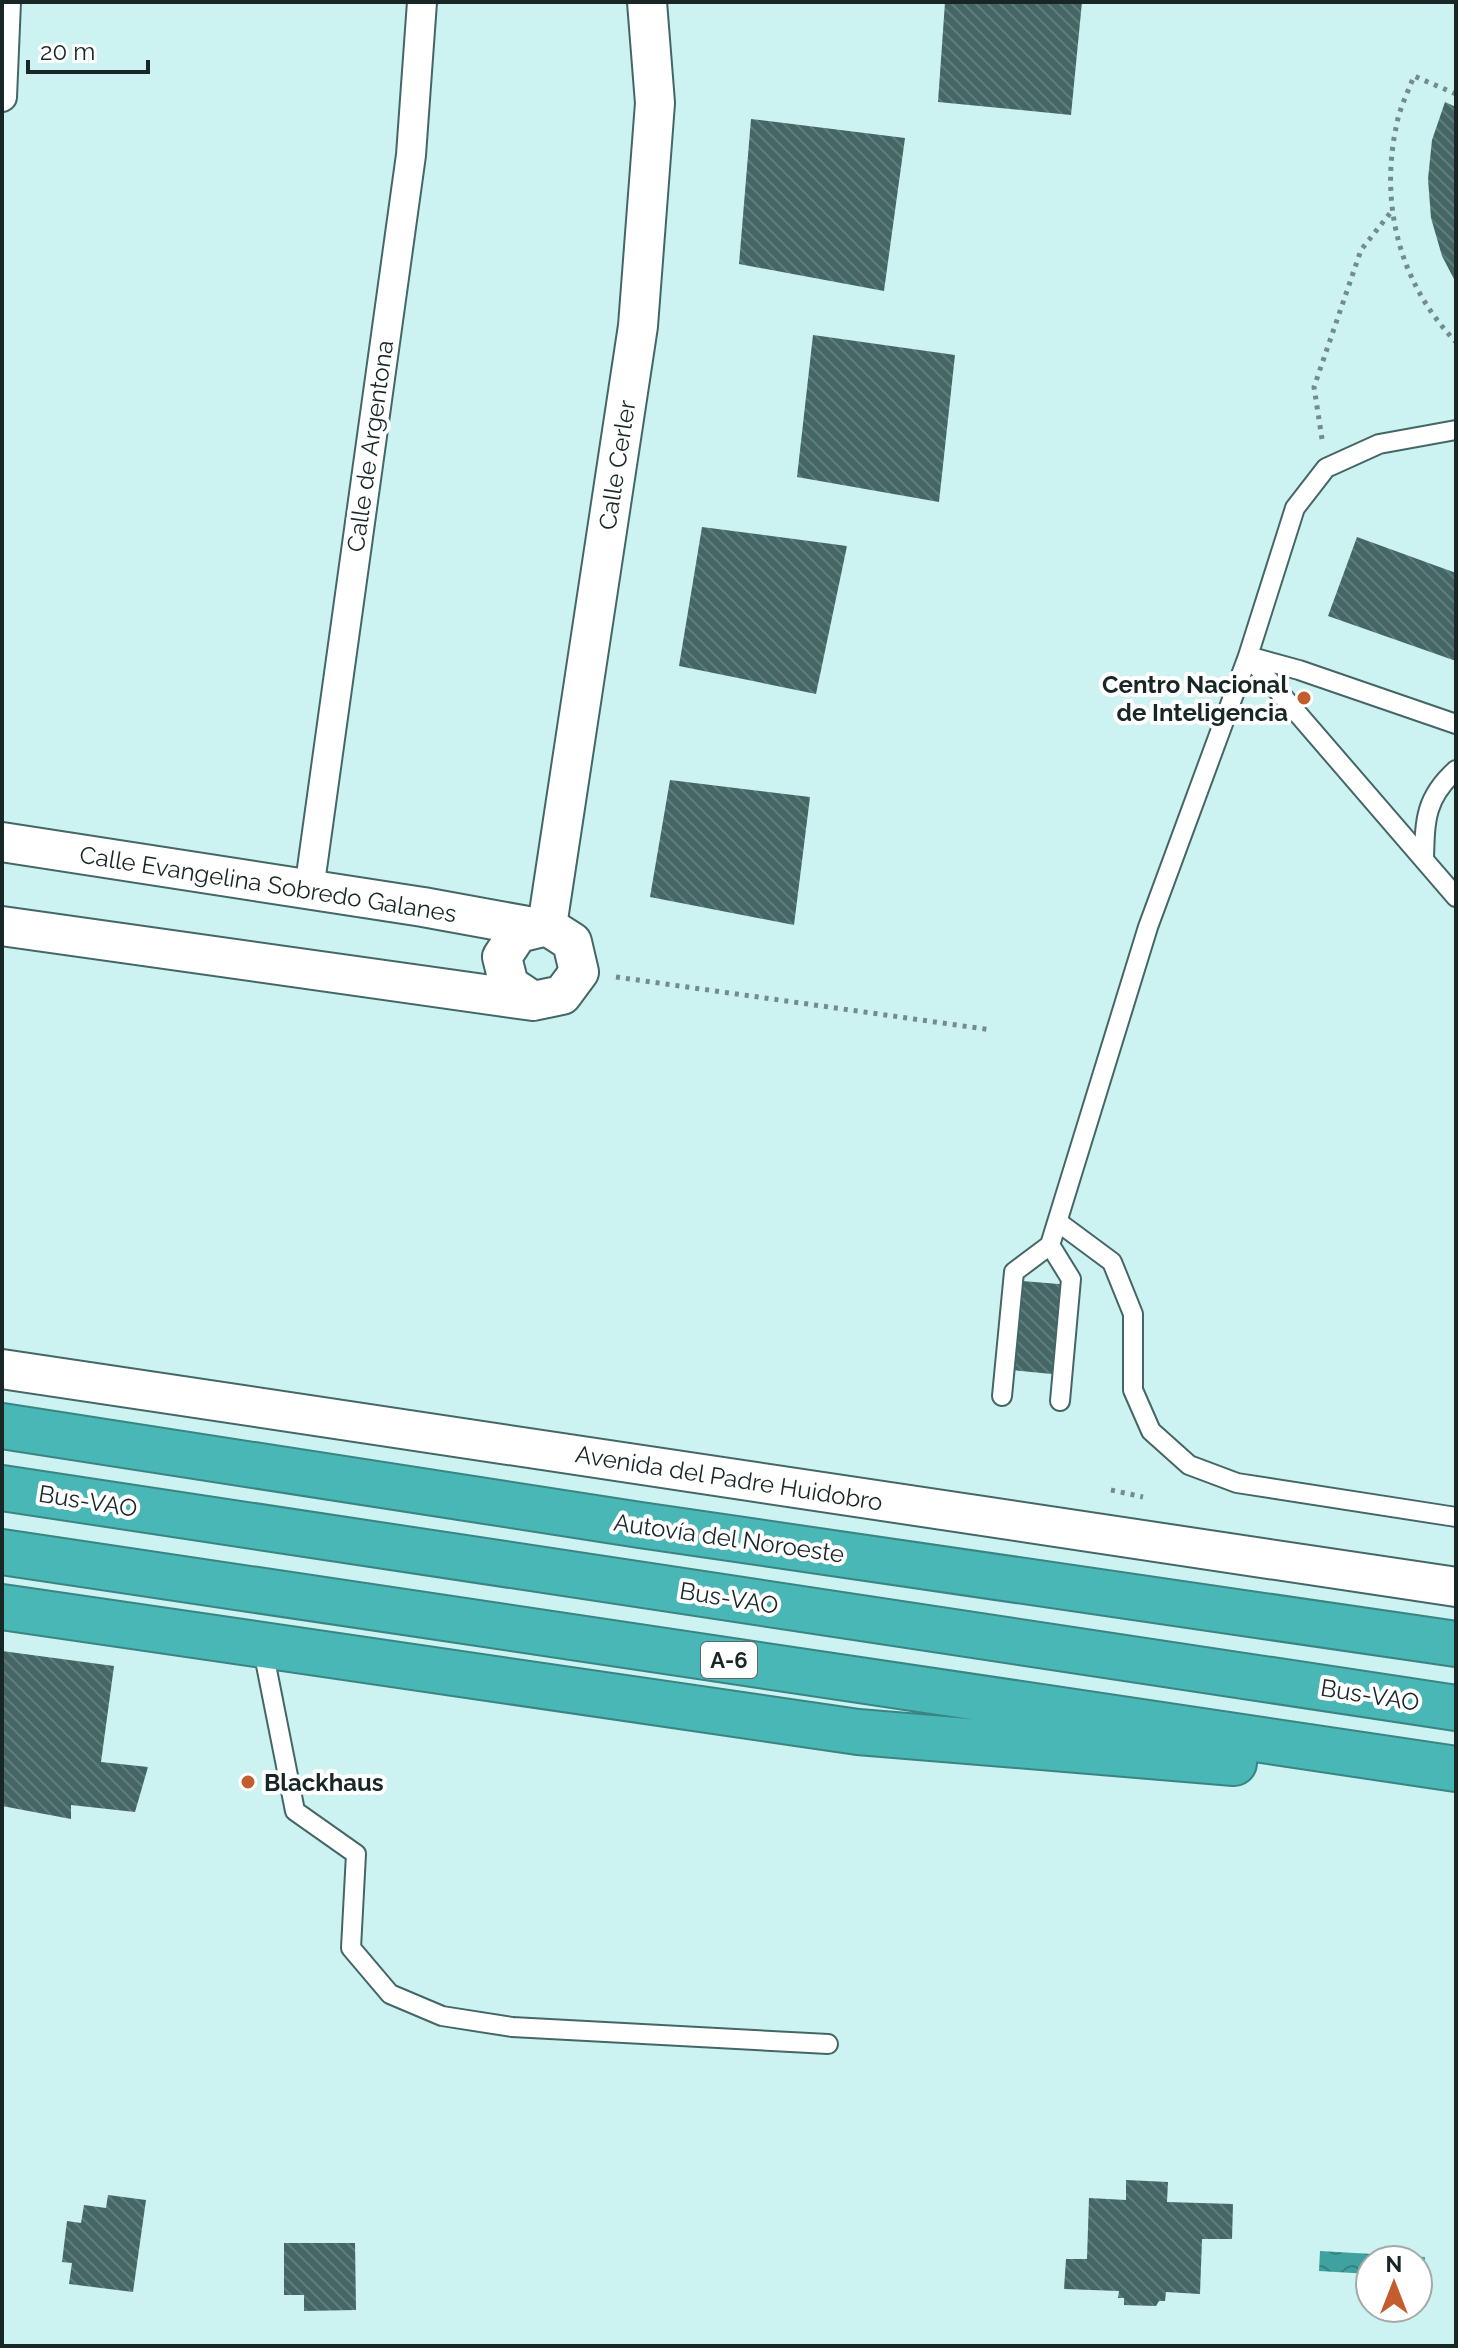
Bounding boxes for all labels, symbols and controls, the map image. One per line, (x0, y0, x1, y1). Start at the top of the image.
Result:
scale bar (28, 24, 148, 74)
text: 20 m (40, 37, 95, 66)
street label: Calle de Argentona (341, 338, 399, 554)
street label: Calle Cerler (592, 398, 642, 532)
place label: Centro Nacional de Inteligencia (1102, 670, 1288, 727)
marker: Centro Nacional de Inteligencia (1295, 689, 1313, 707)
street label: Calle Evangelina Sobredo Galanes (78, 840, 458, 928)
street label: Avenida del Padre Huidobro (573, 1439, 885, 1517)
street label: Bus-VAO (37, 1479, 139, 1523)
street label: Autovía del Noroeste (612, 1507, 846, 1569)
street label: Bus-VAO (678, 1576, 780, 1620)
road number: A-6 (701, 1642, 757, 1678)
street label: Bus-VAO (1319, 1673, 1421, 1717)
place label: Blackhaus (264, 1768, 384, 1797)
marker: Blackhaus (239, 1773, 257, 1791)
north arrow (1354, 2244, 1434, 2324)
text: N (1386, 2251, 1402, 2277)

